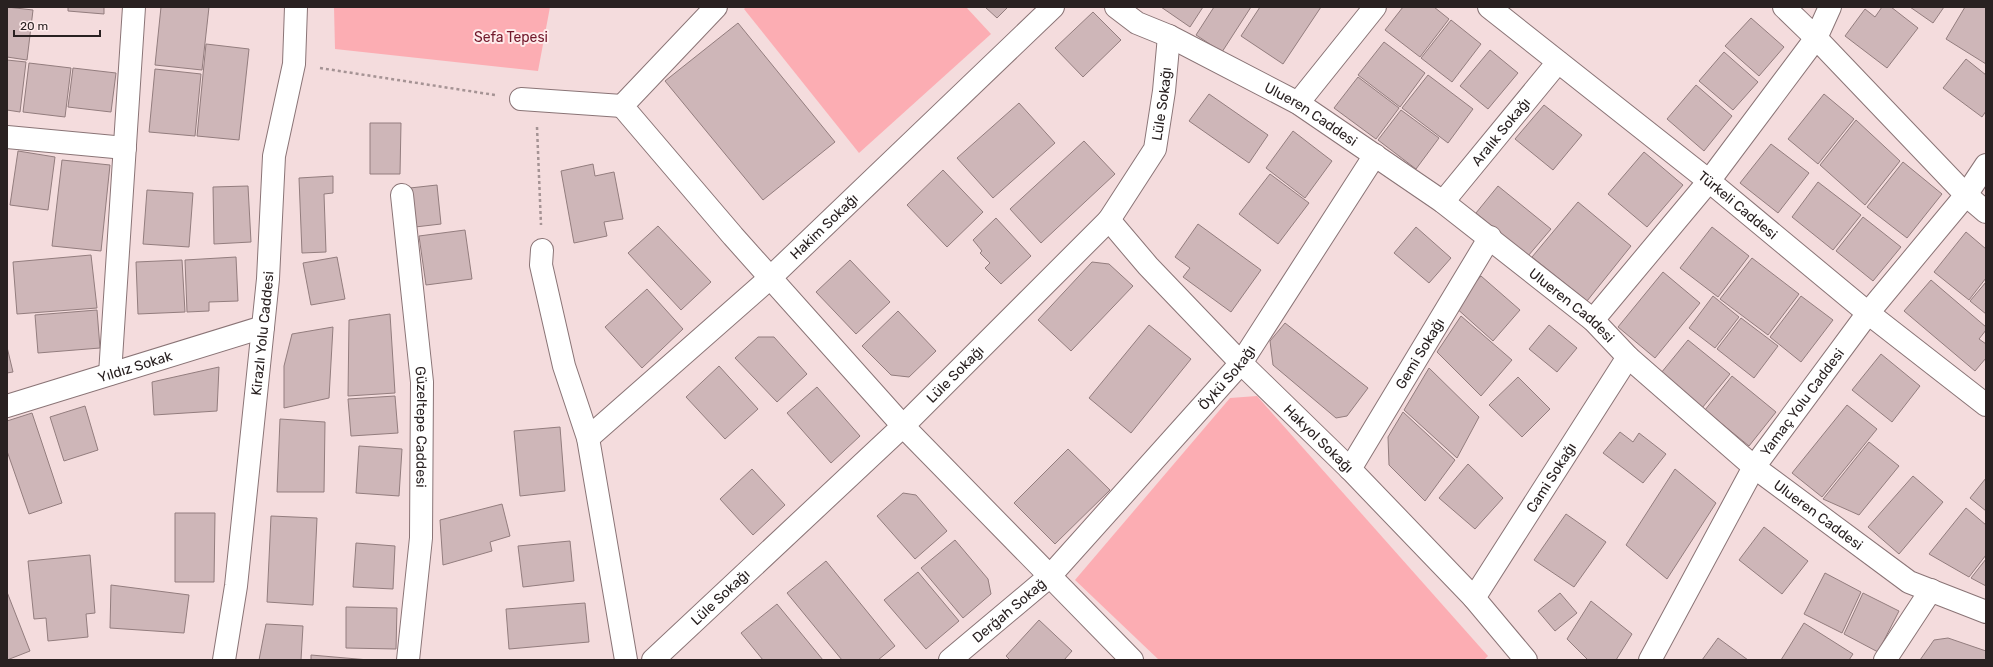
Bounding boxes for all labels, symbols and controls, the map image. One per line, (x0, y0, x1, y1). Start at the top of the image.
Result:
scale bar (14, 12, 100, 38)
text: 20 m (20, 19, 48, 33)
park label: Sefa Tepesi (474, 29, 548, 46)
street label: Lüle Sokağı (1148, 66, 1175, 142)
street label: Ulueren Caddesi (1262, 79, 1361, 149)
street label: Aralık Sokağı (1468, 94, 1534, 169)
street label: Türkeli Caddesi (1695, 167, 1781, 243)
street label: Hakim Sokağı (786, 190, 861, 263)
street label: Ulueren Caddesi (1526, 264, 1618, 346)
street label: Kirazlı Yolu Caddesi (247, 271, 277, 396)
street label: Gemi Sokağı (1392, 315, 1448, 392)
street label: Lüle Sokağı (923, 342, 987, 406)
street label: Öykü Sokağı (1195, 342, 1259, 413)
street label: Yamaç Yolu Caddesi (1757, 345, 1847, 459)
street label: Yıldız Sokak (96, 347, 175, 386)
street label: Güzeltepe Caddesi (412, 365, 431, 488)
street label: Hakyol Sokağı (1280, 401, 1357, 476)
street label: Cami Sokağı (1522, 439, 1580, 516)
street label: Ulueren Caddesi (1770, 476, 1866, 553)
street label: Lüle Sokağı (687, 566, 753, 629)
street label: Derğah Sokağ (969, 575, 1049, 646)

